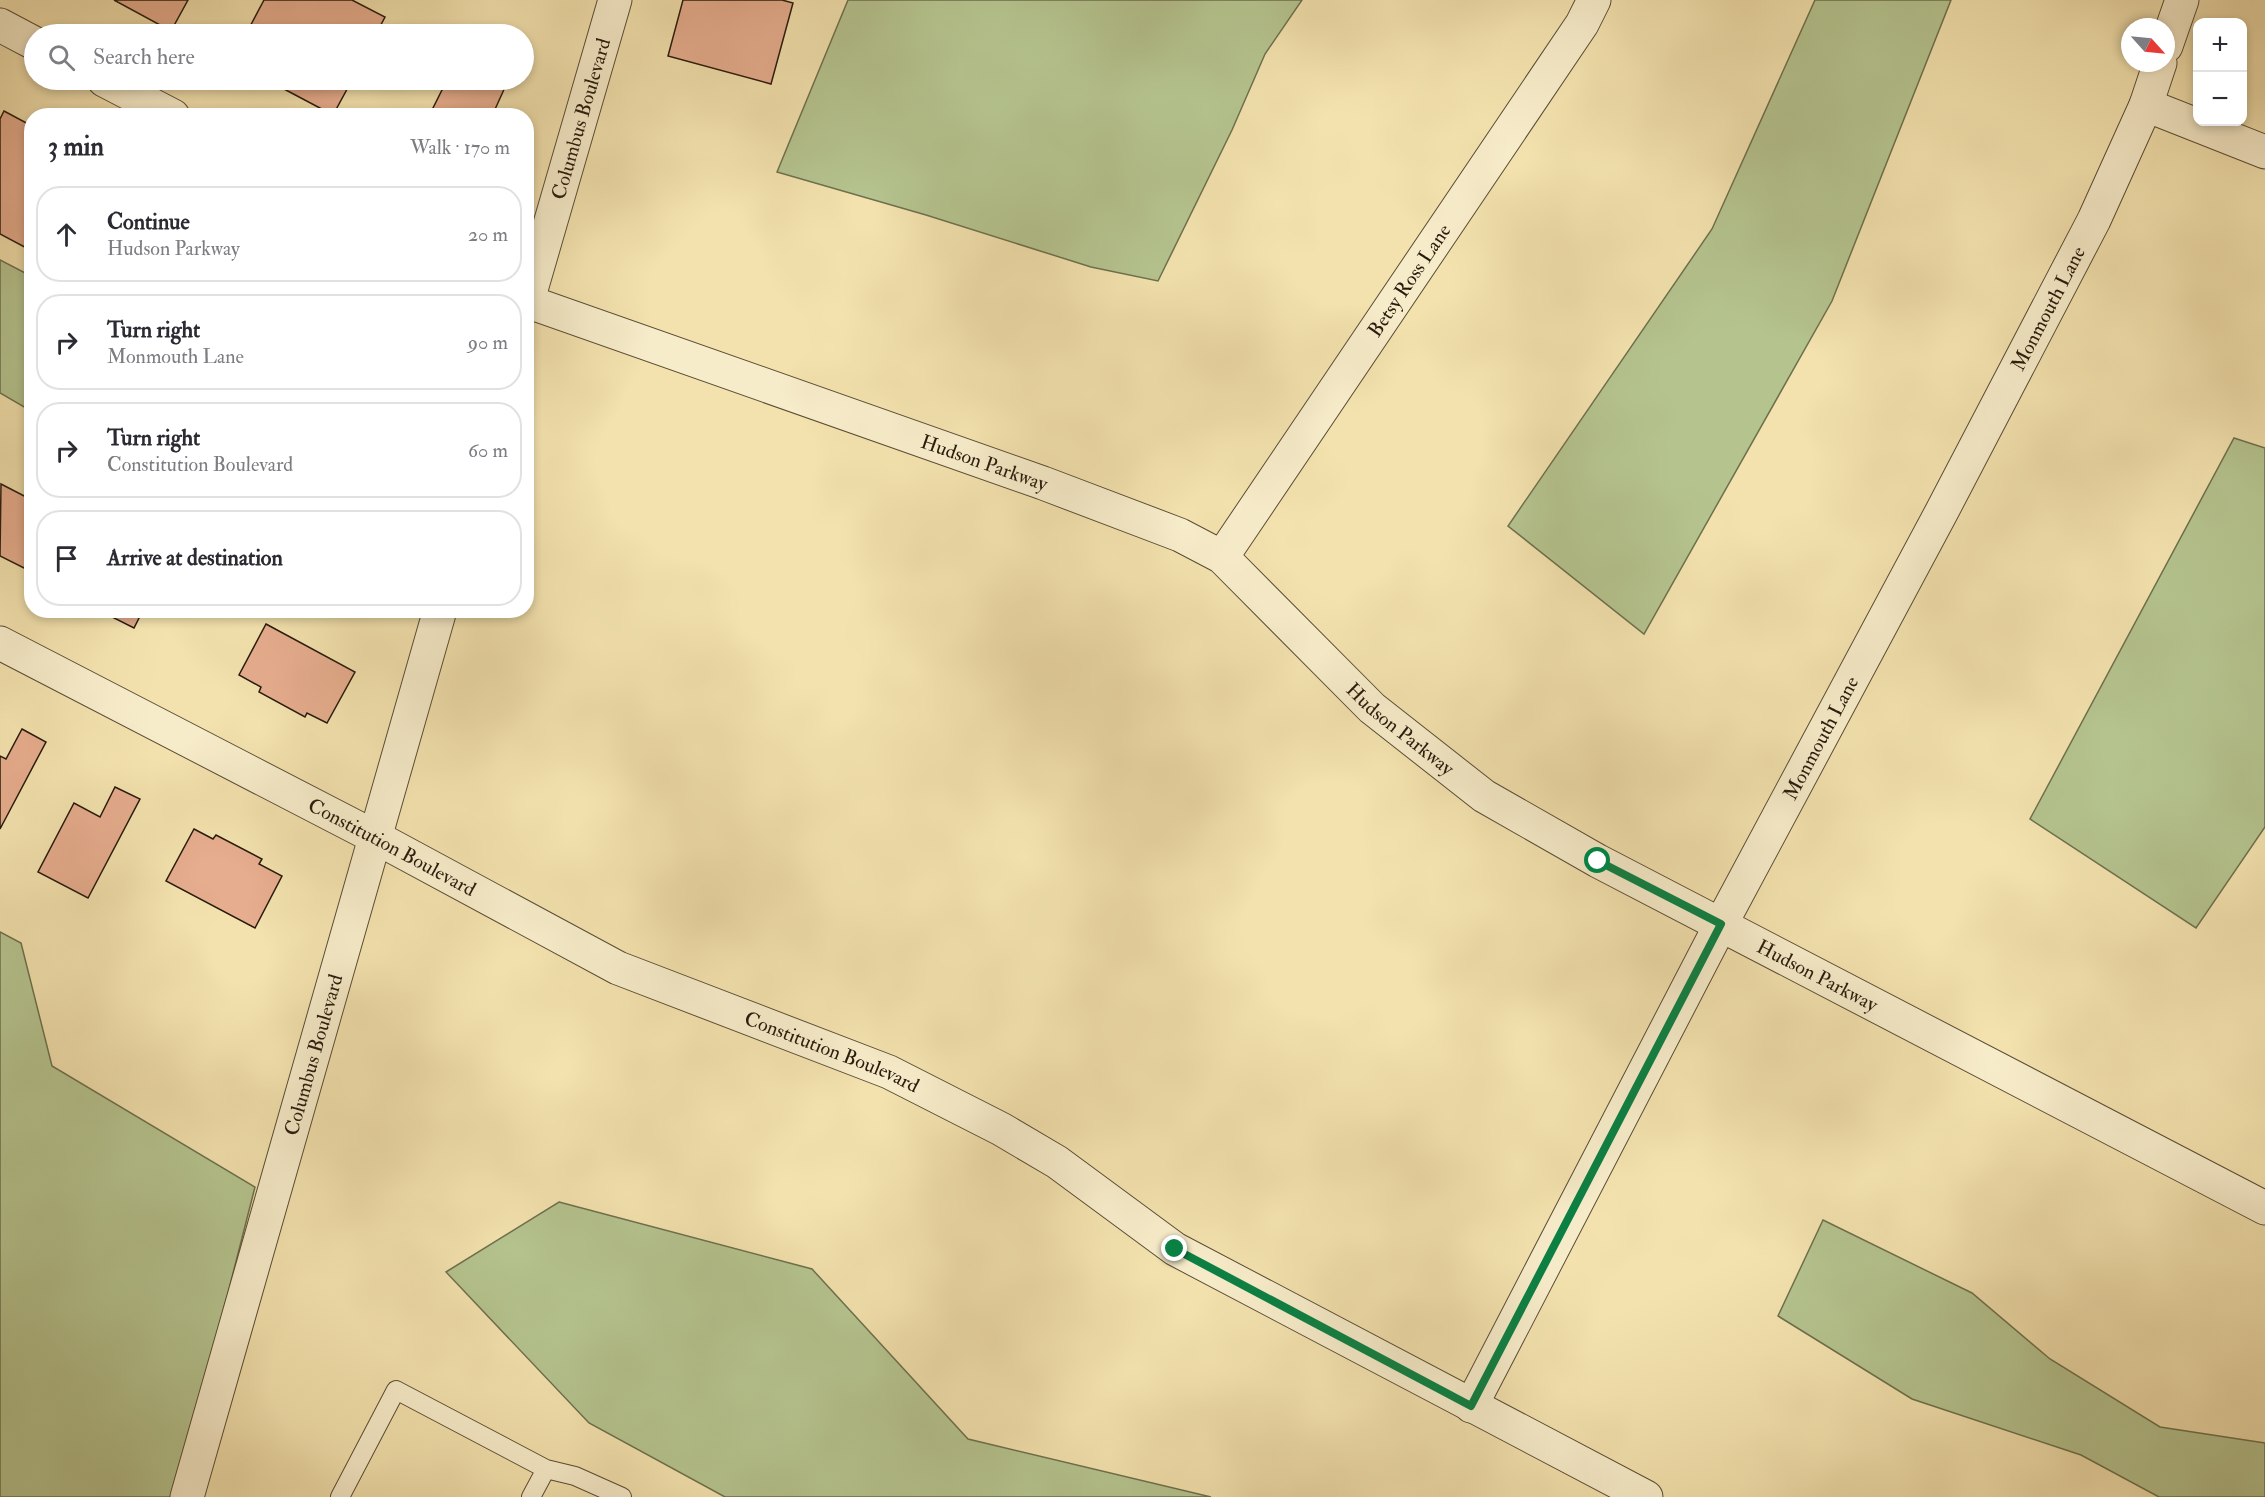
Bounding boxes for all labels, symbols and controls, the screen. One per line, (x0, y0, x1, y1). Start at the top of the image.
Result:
north arrow (2121, 18, 2175, 72)
map controls (2193, 18, 2247, 126)
button: + (2193, 18, 2247, 72)
search box (24, 24, 534, 90)
street label: Columbus Boulevard (546, 35, 616, 202)
icon: search (45, 41, 78, 74)
text: Search here (93, 43, 195, 71)
button: − (2193, 72, 2247, 126)
text: 3 min (48, 131, 104, 163)
text: Walk · 170 m (410, 135, 510, 160)
text: Continue (107, 208, 190, 236)
icon: ahead (50, 218, 83, 251)
street label: Betsy Ross Lane (1362, 219, 1456, 342)
text: 20 m (468, 222, 508, 247)
text: Hudson Parkway (107, 236, 240, 261)
street label: Monmouth Lane (2006, 242, 2091, 375)
text: Turn right (107, 316, 200, 344)
icon: right (50, 326, 83, 359)
text: 90 m (468, 330, 508, 355)
text: Monmouth Lane (107, 344, 244, 369)
text: Turn right (107, 424, 200, 452)
street label: Hudson Parkway (917, 429, 1052, 497)
icon: right (50, 434, 83, 467)
text: 60 m (468, 438, 508, 463)
text: Constitution Boulevard (107, 452, 293, 477)
icon: arrive (50, 542, 83, 575)
text: Arrive at destination (107, 544, 283, 572)
street label: Monmouth Lane (1778, 672, 1864, 804)
street label: Hudson Parkway (1341, 677, 1460, 782)
street label: Constitution Boulevard (304, 793, 480, 902)
route start (1584, 847, 1610, 873)
street label: Hudson Parkway (1753, 934, 1883, 1018)
street label: Columbus Boulevard (279, 971, 349, 1138)
street label: Constitution Boulevard (741, 1006, 924, 1098)
route end (1161, 1235, 1187, 1261)

